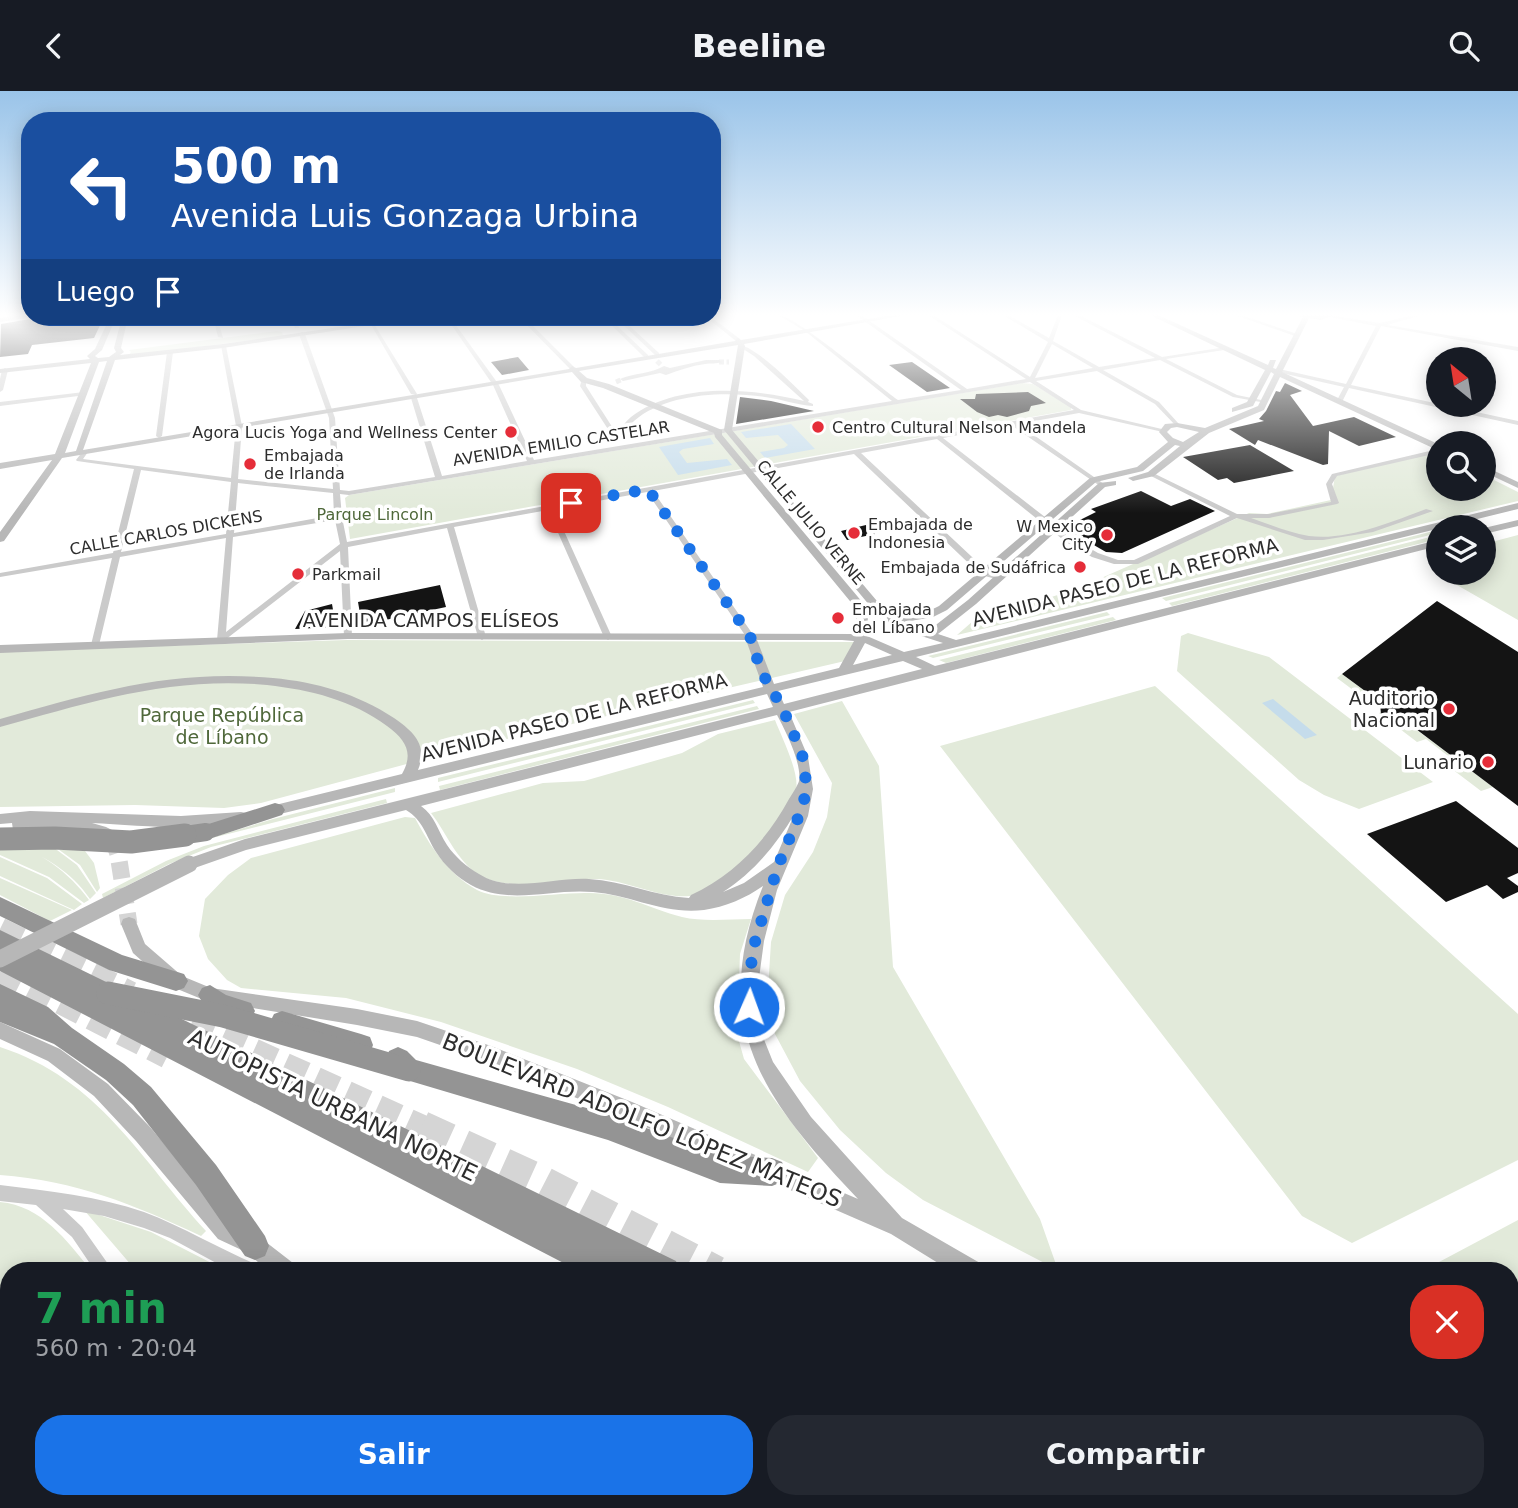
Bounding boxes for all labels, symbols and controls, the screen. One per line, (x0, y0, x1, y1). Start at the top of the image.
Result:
icon: back (35, 27, 73, 65)
text: Beeline (692, 27, 826, 65)
icon: search (1445, 27, 1483, 65)
text: 500 m (171, 138, 341, 195)
icon: left (56, 140, 147, 231)
text: Avenida Luis Gonzaga Urbina (171, 197, 639, 235)
icon: arrive (149, 273, 187, 311)
text: Luego (56, 277, 135, 307)
north arrow (1426, 347, 1496, 417)
map controls (1426, 347, 1496, 585)
street label: AVENIDA EMILIO CASTELAR (451, 417, 671, 470)
place label: Centro Cultural Nelson Mandela (832, 418, 1086, 437)
marker: Centro Cultural Nelson Mandela (810, 419, 826, 435)
place label: Agora Lucis Yoga and Wellness Center (192, 423, 497, 442)
marker: Agora Lucis Yoga and Wellness Center (503, 424, 519, 440)
button: search (1426, 431, 1496, 501)
place label: Embajada de Irlanda (264, 446, 345, 483)
marker: Embajada de Irlanda (242, 456, 258, 472)
street label: CALLE JULIO VERNE (753, 456, 868, 589)
pin (541, 473, 601, 533)
icon: arrive (552, 484, 590, 522)
park label: Parque Lincoln (317, 505, 433, 524)
street label: CALLE CARLOS DICKENS (68, 506, 264, 559)
place label: Embajada de Indonesia (868, 515, 973, 552)
button: layers (1426, 515, 1496, 585)
place label: W Mexico City (1016, 517, 1093, 554)
marker: Embajada de Indonesia (846, 525, 862, 541)
marker: W Mexico City (1099, 527, 1115, 543)
street label: AVENIDA PASEO DE LA REFORMA (970, 533, 1280, 631)
place label: Embajada de Sudáfrica (880, 558, 1066, 577)
marker: Embajada de Sudáfrica (1072, 559, 1088, 575)
place label: Parkmail (312, 565, 381, 584)
marker: Parkmail (290, 566, 306, 582)
place label: Embajada del Líbano (852, 600, 935, 637)
street label: AVENIDA CAMPOS ELÍSEOS (303, 609, 559, 631)
marker: Embajada del Líbano (830, 610, 846, 626)
street label: AVENIDA PASEO DE LA REFORMA (419, 668, 729, 766)
place label: Auditorio Nacional (1349, 687, 1435, 731)
marker: Auditorio Nacional (1441, 701, 1457, 717)
park label: Parque República de Líbano (140, 704, 304, 748)
place label: Lunario (1403, 751, 1474, 773)
marker: Lunario (1480, 754, 1496, 770)
position arrow (712, 970, 786, 1044)
street label: AUTOPISTA URBANA NORTE (184, 1024, 482, 1186)
street label: BOULEVARD ADOLFO LÓPEZ MATEOS (439, 1027, 846, 1212)
text: 7 min (35, 1284, 167, 1333)
button: close (1410, 1285, 1484, 1359)
text: 560 m · 20:04 (35, 1335, 197, 1361)
button: Salir (35, 1415, 753, 1495)
button: Compartir (767, 1415, 1484, 1495)

